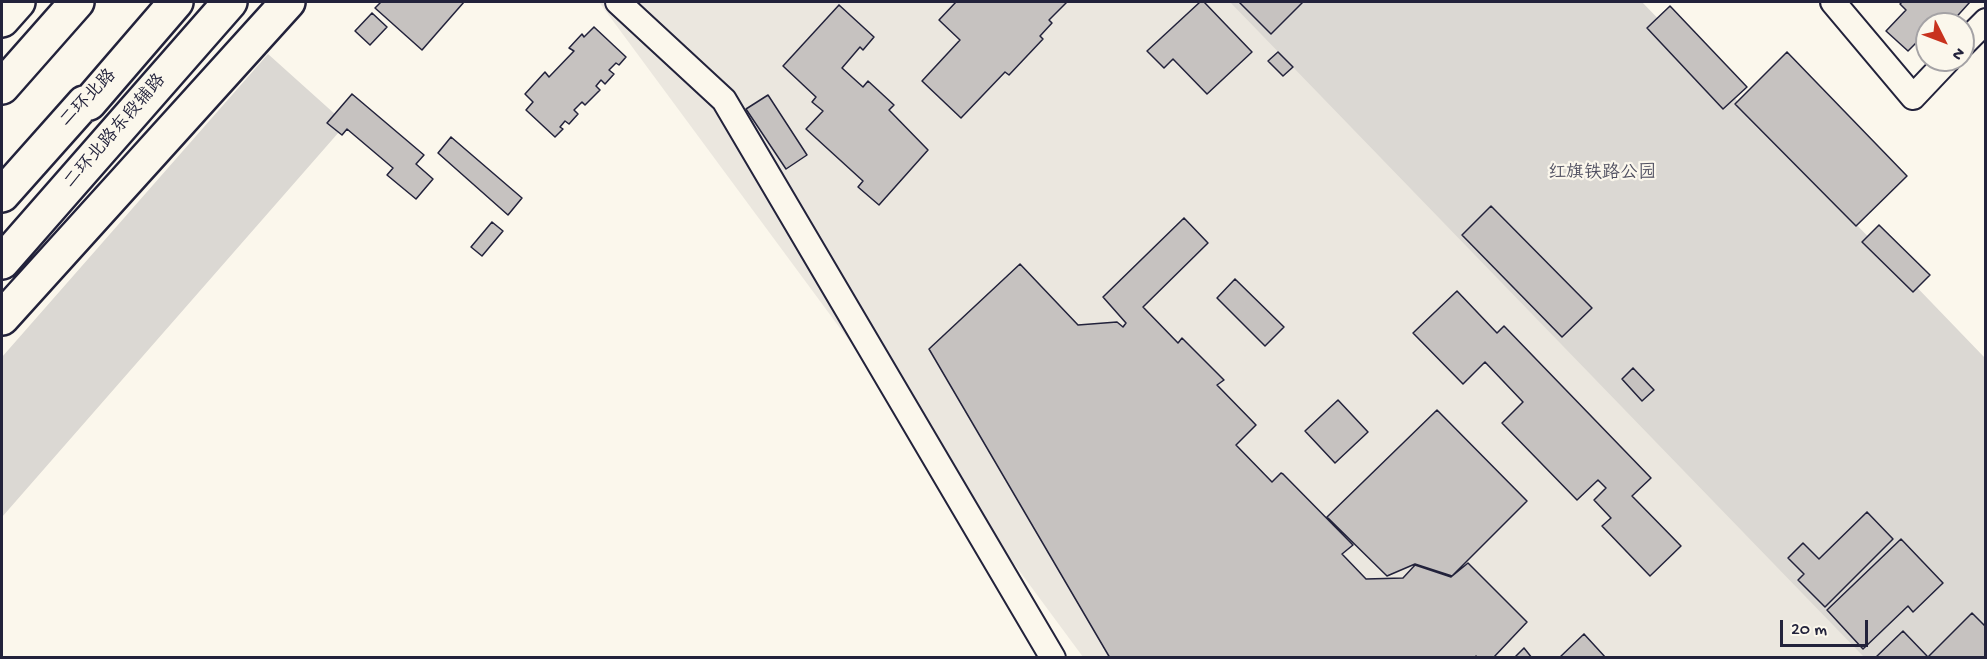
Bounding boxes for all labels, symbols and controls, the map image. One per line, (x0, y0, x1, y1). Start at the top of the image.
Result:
north arrow (1915, 12, 1975, 72)
text: N (1947, 43, 1968, 63)
street label: 二环北路 (56, 66, 122, 132)
street label: 二环北路东段辅路 (61, 71, 171, 193)
park label: 红旗铁路公园 (1548, 163, 1656, 185)
scale bar (1783, 608, 1872, 646)
text: 20 m (1791, 620, 1827, 641)

